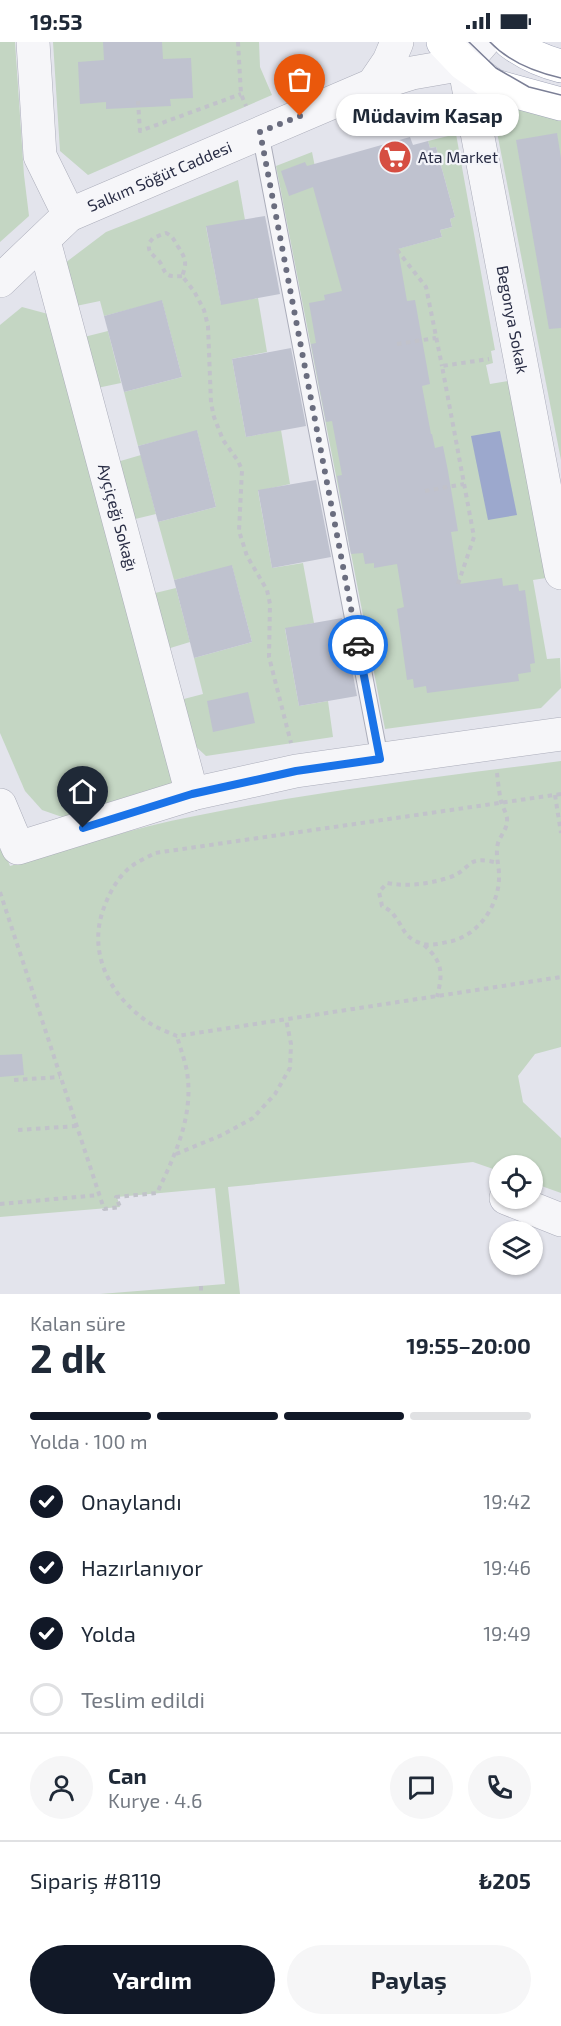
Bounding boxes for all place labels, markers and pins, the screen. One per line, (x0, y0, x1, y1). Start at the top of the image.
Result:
pin (274, 54, 325, 116)
callout: Müdavim Kasap (336, 95, 519, 137)
supermarket icon: Ata Market (377, 139, 413, 175)
place label: Ata Market (418, 147, 498, 166)
pin (57, 766, 108, 828)

